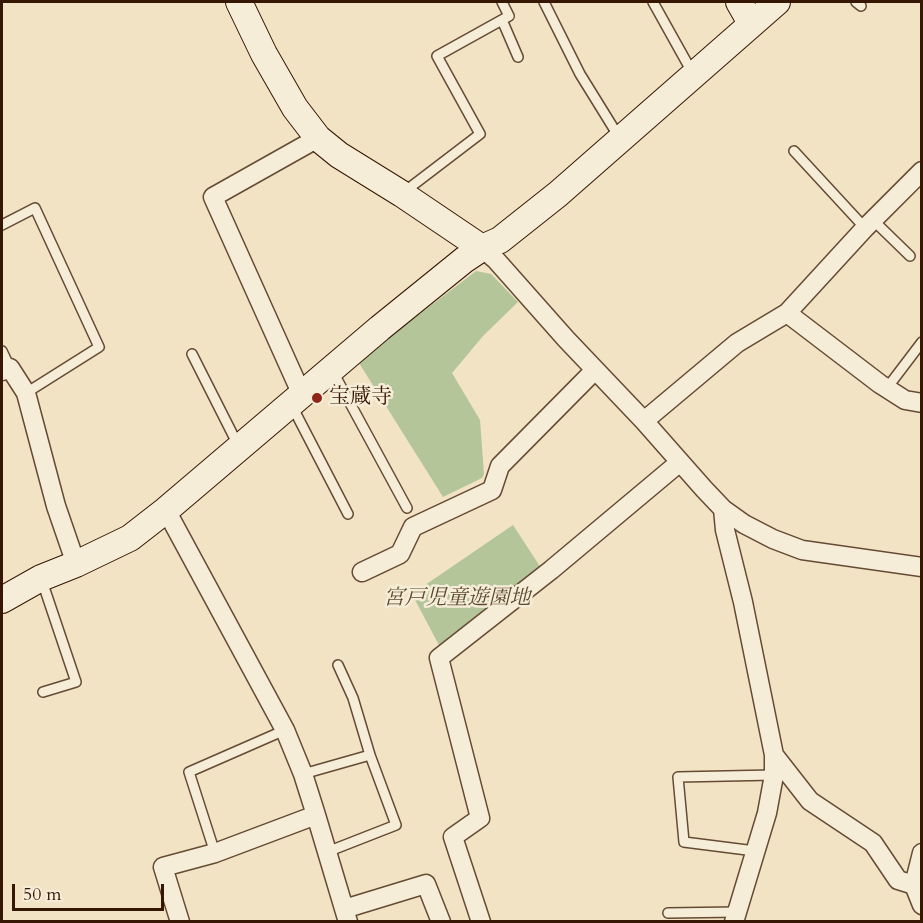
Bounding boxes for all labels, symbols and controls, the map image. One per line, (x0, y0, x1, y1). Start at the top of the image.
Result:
place label: 宝蔵寺 (329, 385, 392, 411)
marker: 宝蔵寺 (310, 391, 324, 405)
park label: 宮戸児童遊園地 (384, 586, 530, 612)
scale bar (15, 872, 166, 910)
text: 50 m (23, 882, 62, 907)

